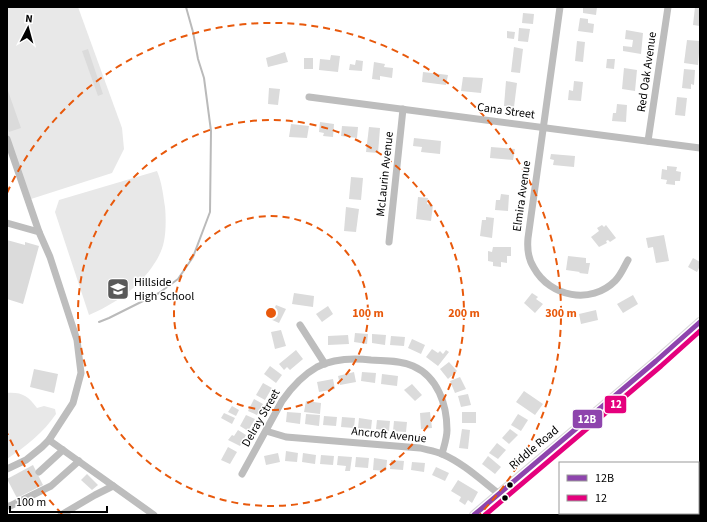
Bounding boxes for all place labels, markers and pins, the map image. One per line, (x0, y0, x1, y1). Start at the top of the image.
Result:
place label: Hillside High School (134, 274, 194, 305)
school or university icon: Hillside High School (105, 276, 131, 302)
centre of rings (264, 306, 278, 320)
unlabelled marker (505, 480, 515, 490)
unlabelled marker (500, 493, 510, 503)

